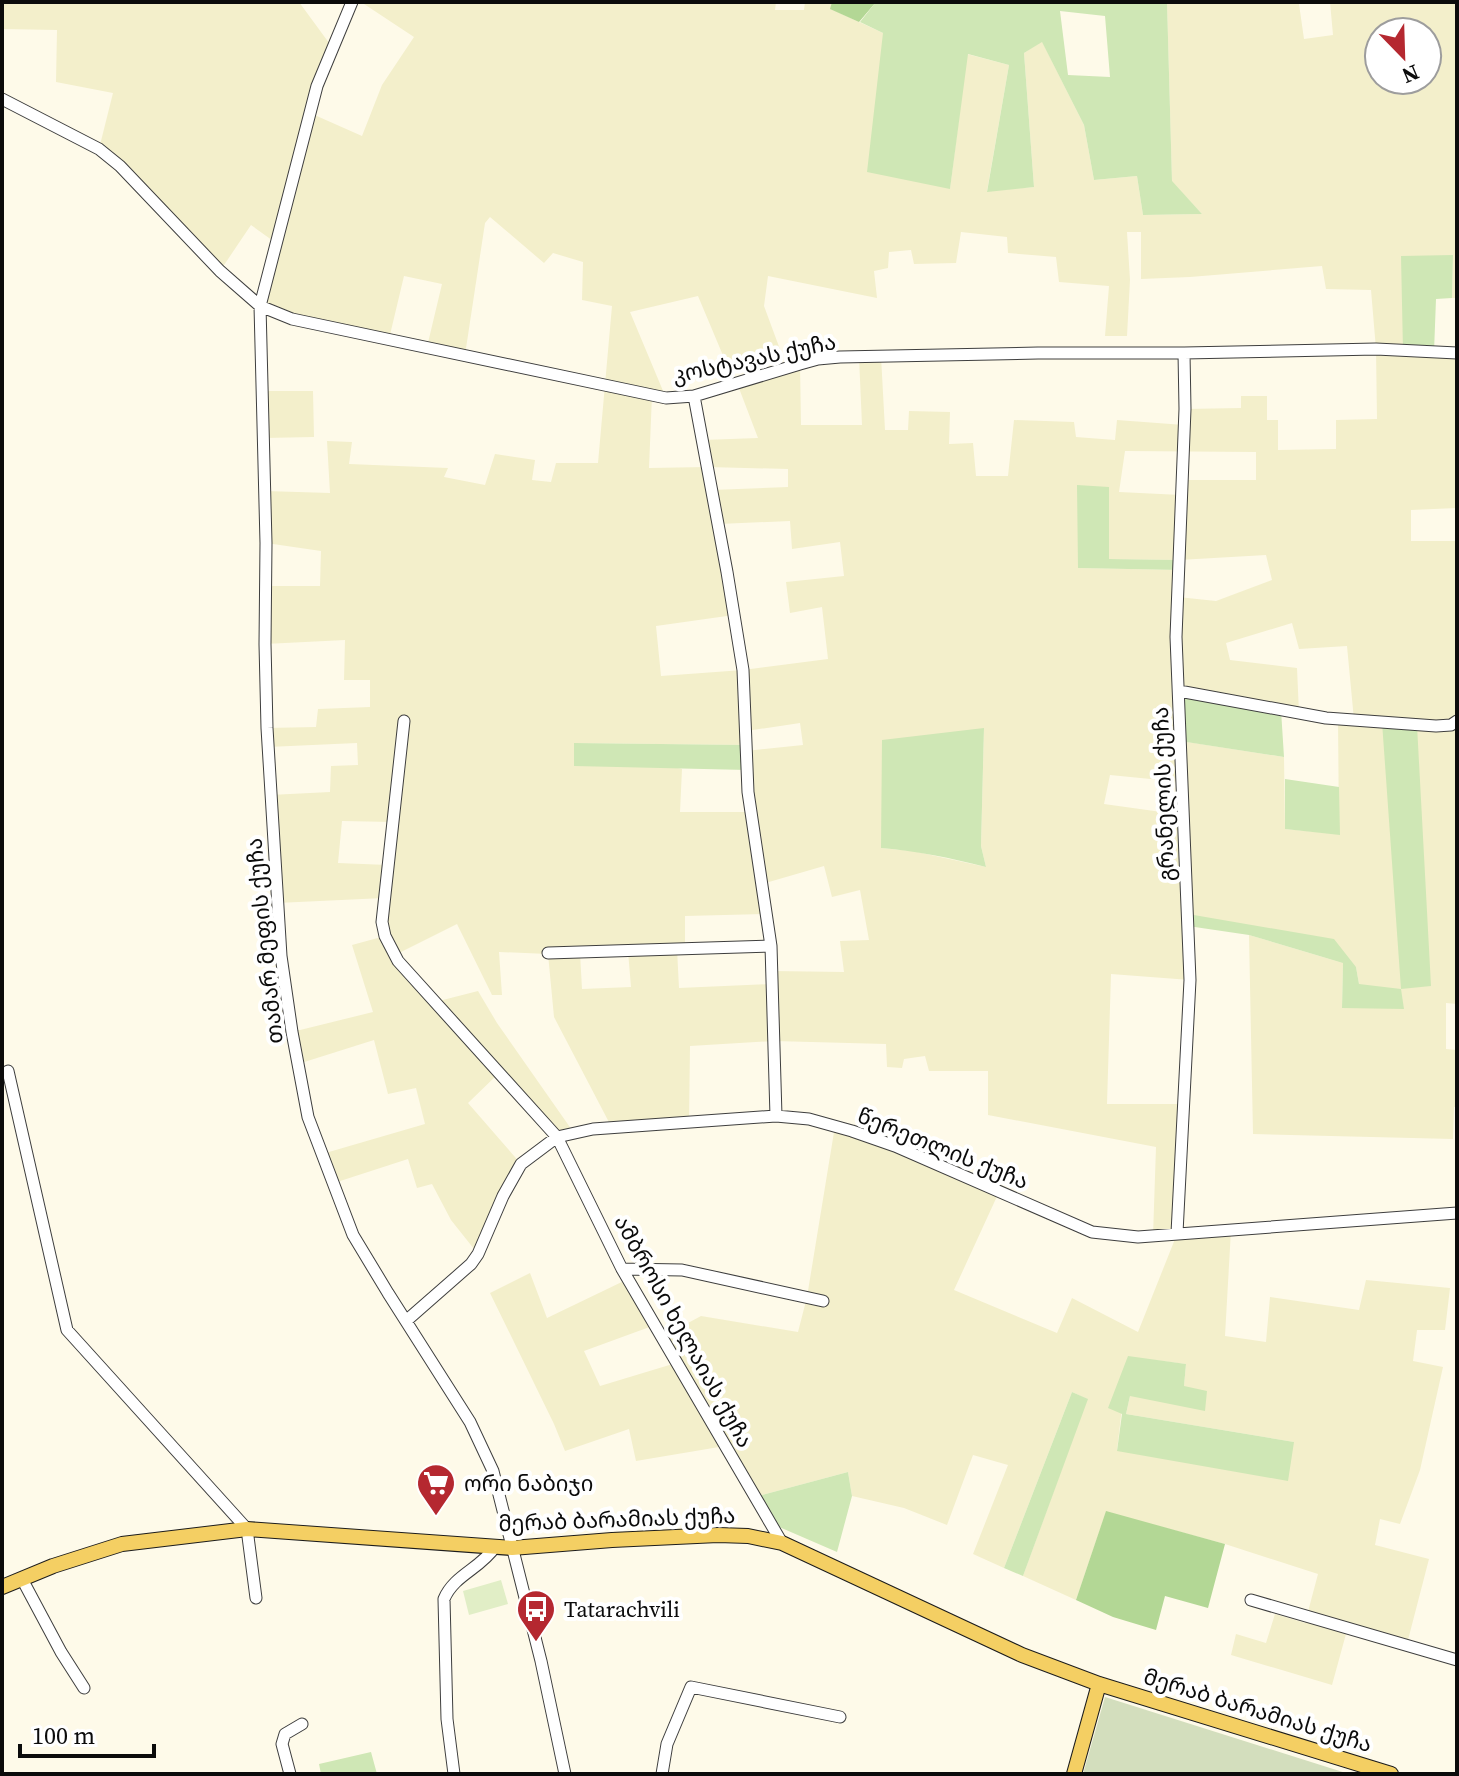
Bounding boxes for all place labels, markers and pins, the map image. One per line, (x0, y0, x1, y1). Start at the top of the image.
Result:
supermarket icon: ორი ნაბიჯი (415, 1462, 457, 1517)
place label: ორი ნაბიჯი (464, 1468, 593, 1498)
bus stop icon: Tatarachvili (515, 1588, 557, 1643)
place label: Tatarachvili (564, 1594, 680, 1624)

